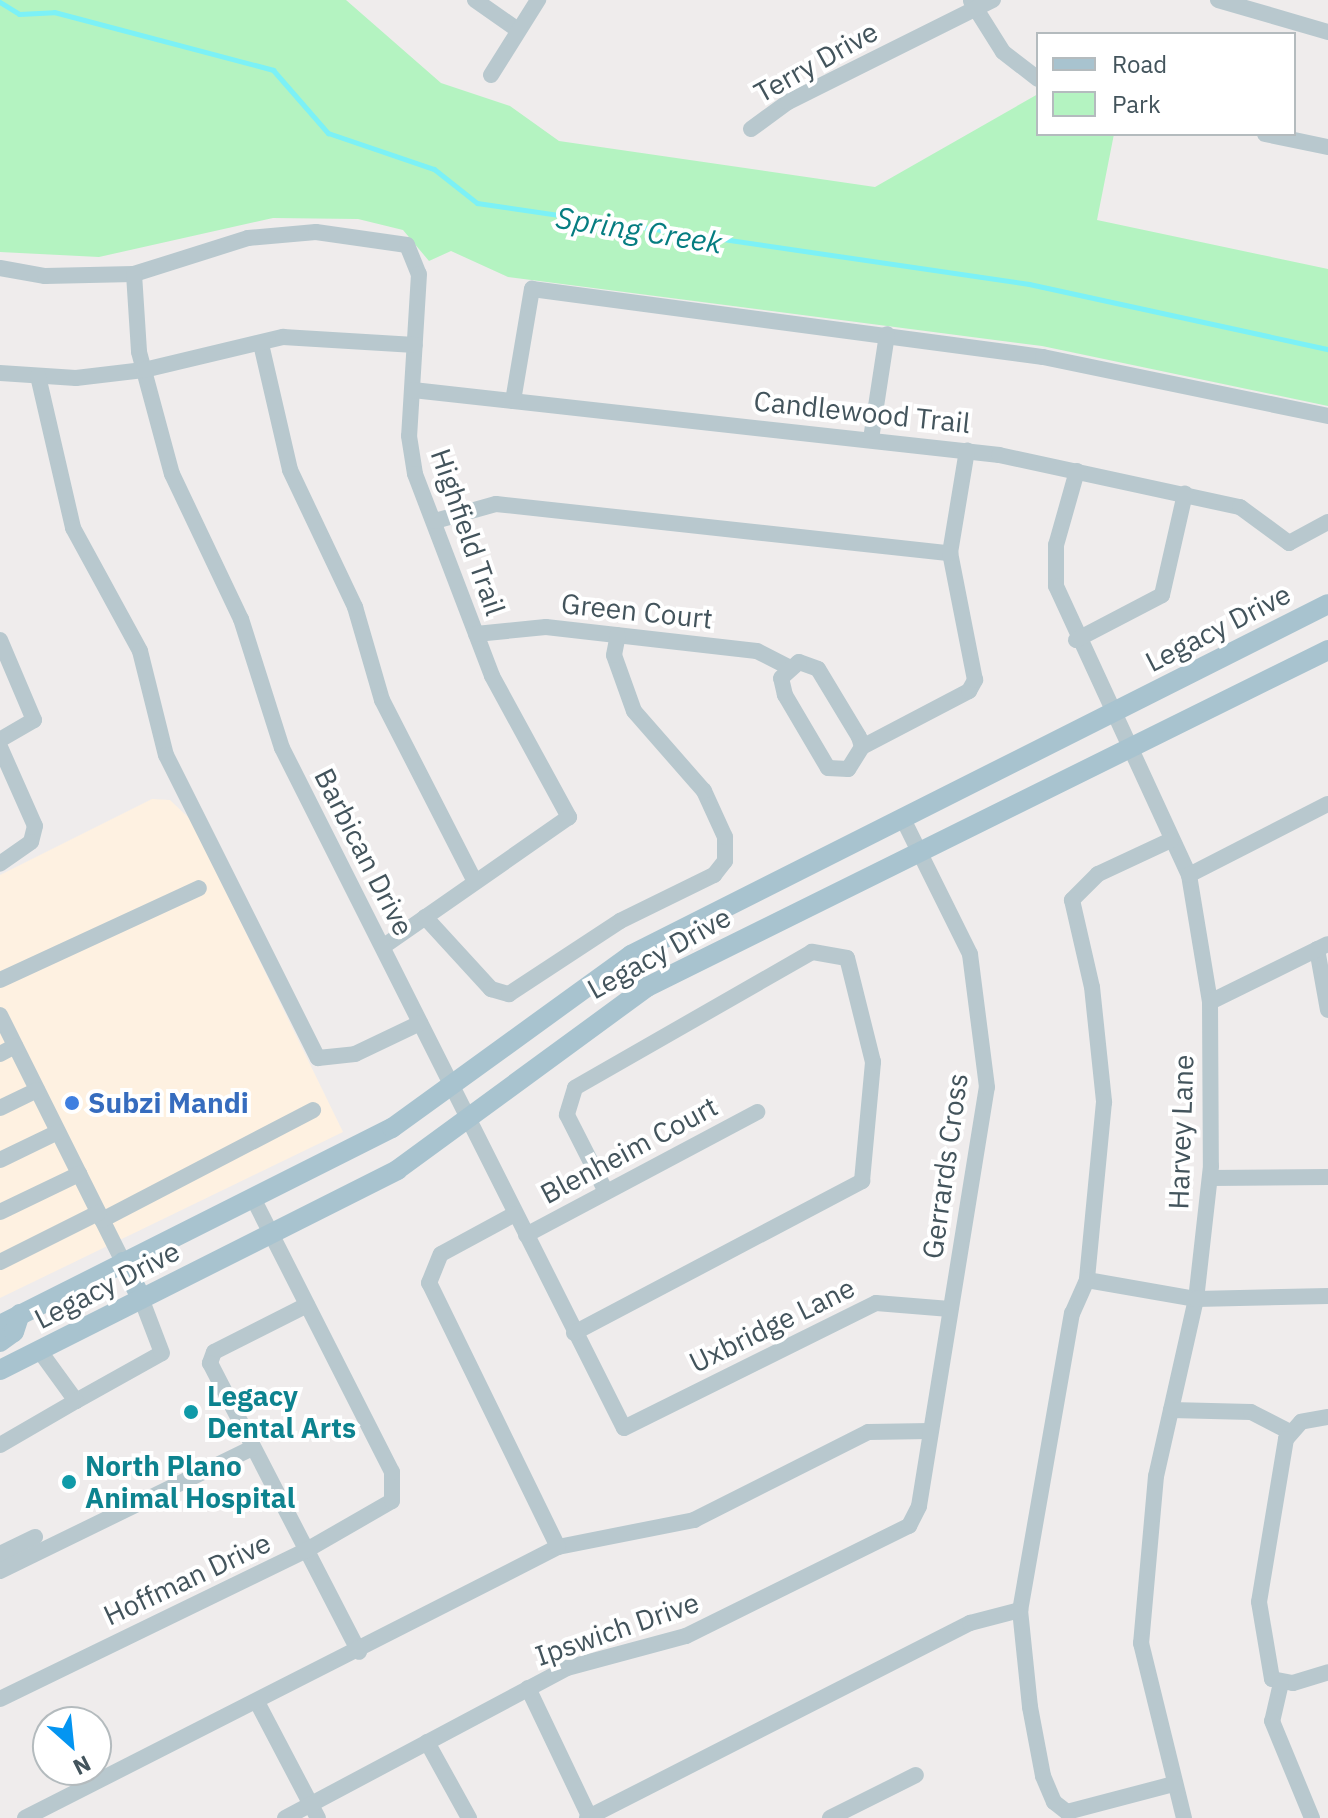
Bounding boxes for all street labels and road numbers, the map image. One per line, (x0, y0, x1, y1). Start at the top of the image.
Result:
street label: Terry Drive (748, 14, 884, 110)
street label: Candlewood Trail (752, 384, 972, 440)
street label: Highfield Trail (424, 444, 512, 620)
street label: Legacy Drive (1140, 577, 1296, 679)
street label: Green Court (560, 586, 714, 636)
street label: Barbican Drive (307, 763, 421, 941)
street label: Legacy Drive (582, 900, 736, 1006)
street label: Harvey Lane (1162, 1054, 1200, 1210)
street label: Gerrards Cross (915, 1071, 975, 1261)
street label: Blenheim Court (535, 1089, 723, 1211)
street label: Legacy Drive (29, 1234, 185, 1336)
street label: Uxbridge Lane (684, 1270, 860, 1380)
street label: Hoffman Drive (98, 1526, 276, 1632)
street label: Ipswich Drive (531, 1585, 703, 1673)

